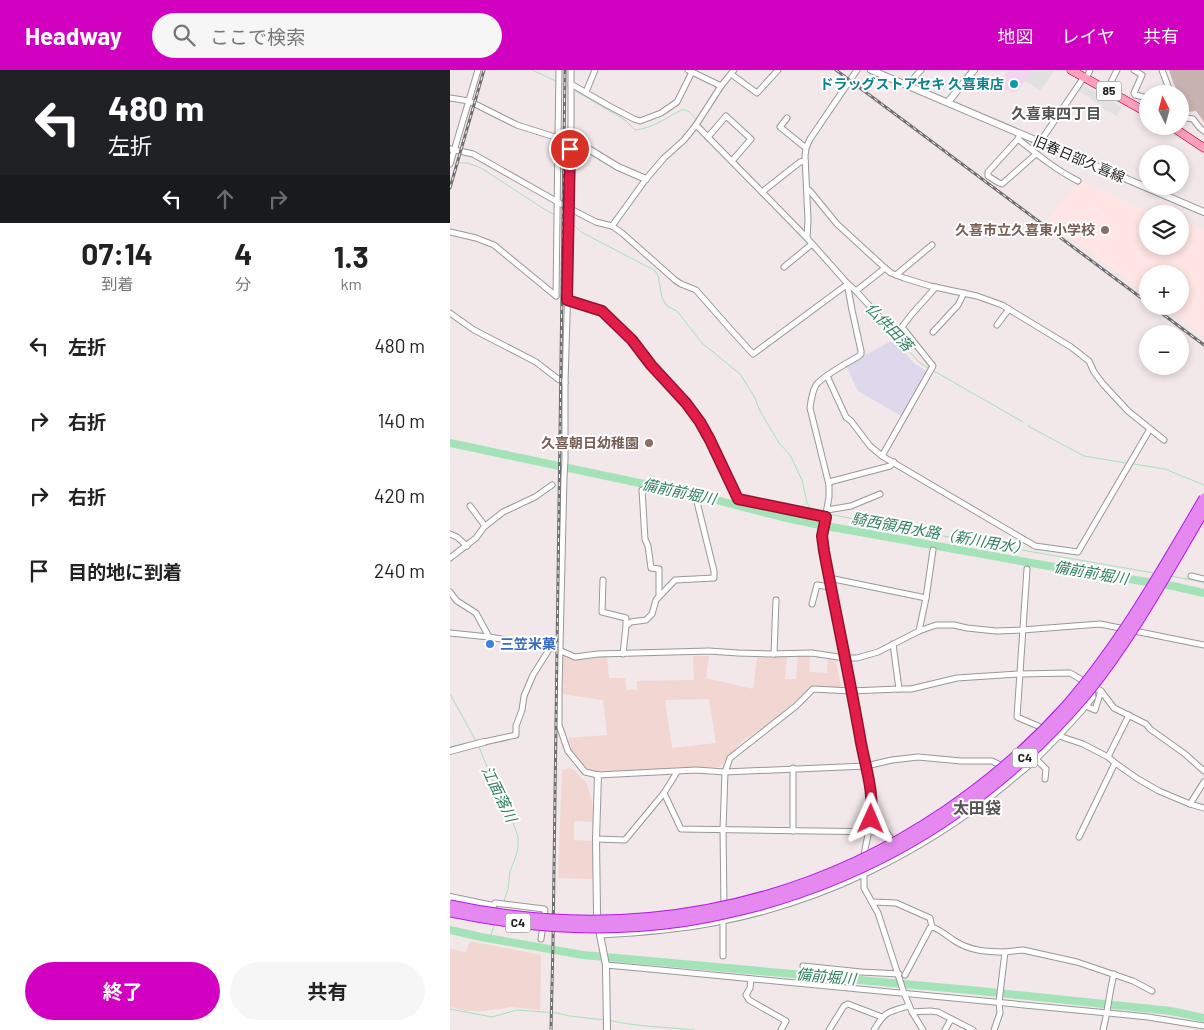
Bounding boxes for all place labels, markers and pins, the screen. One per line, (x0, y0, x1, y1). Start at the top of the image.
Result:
place label: ドラッグストアセキ 久喜東店 (819, 75, 1004, 92)
marker: ドラッグストアセキ 久喜東店 (1008, 78, 1020, 90)
pin (549, 128, 591, 170)
place label: 久喜市立久喜東小学校 (955, 221, 1095, 238)
marker: 久喜市立久喜東小学校 (1099, 224, 1111, 236)
place label: 久喜朝日幼稚園 (541, 434, 639, 451)
marker: 久喜朝日幼稚園 (643, 437, 655, 449)
place label: 三笠米菓 (500, 635, 556, 652)
marker: 三笠米菓 (484, 638, 496, 650)

